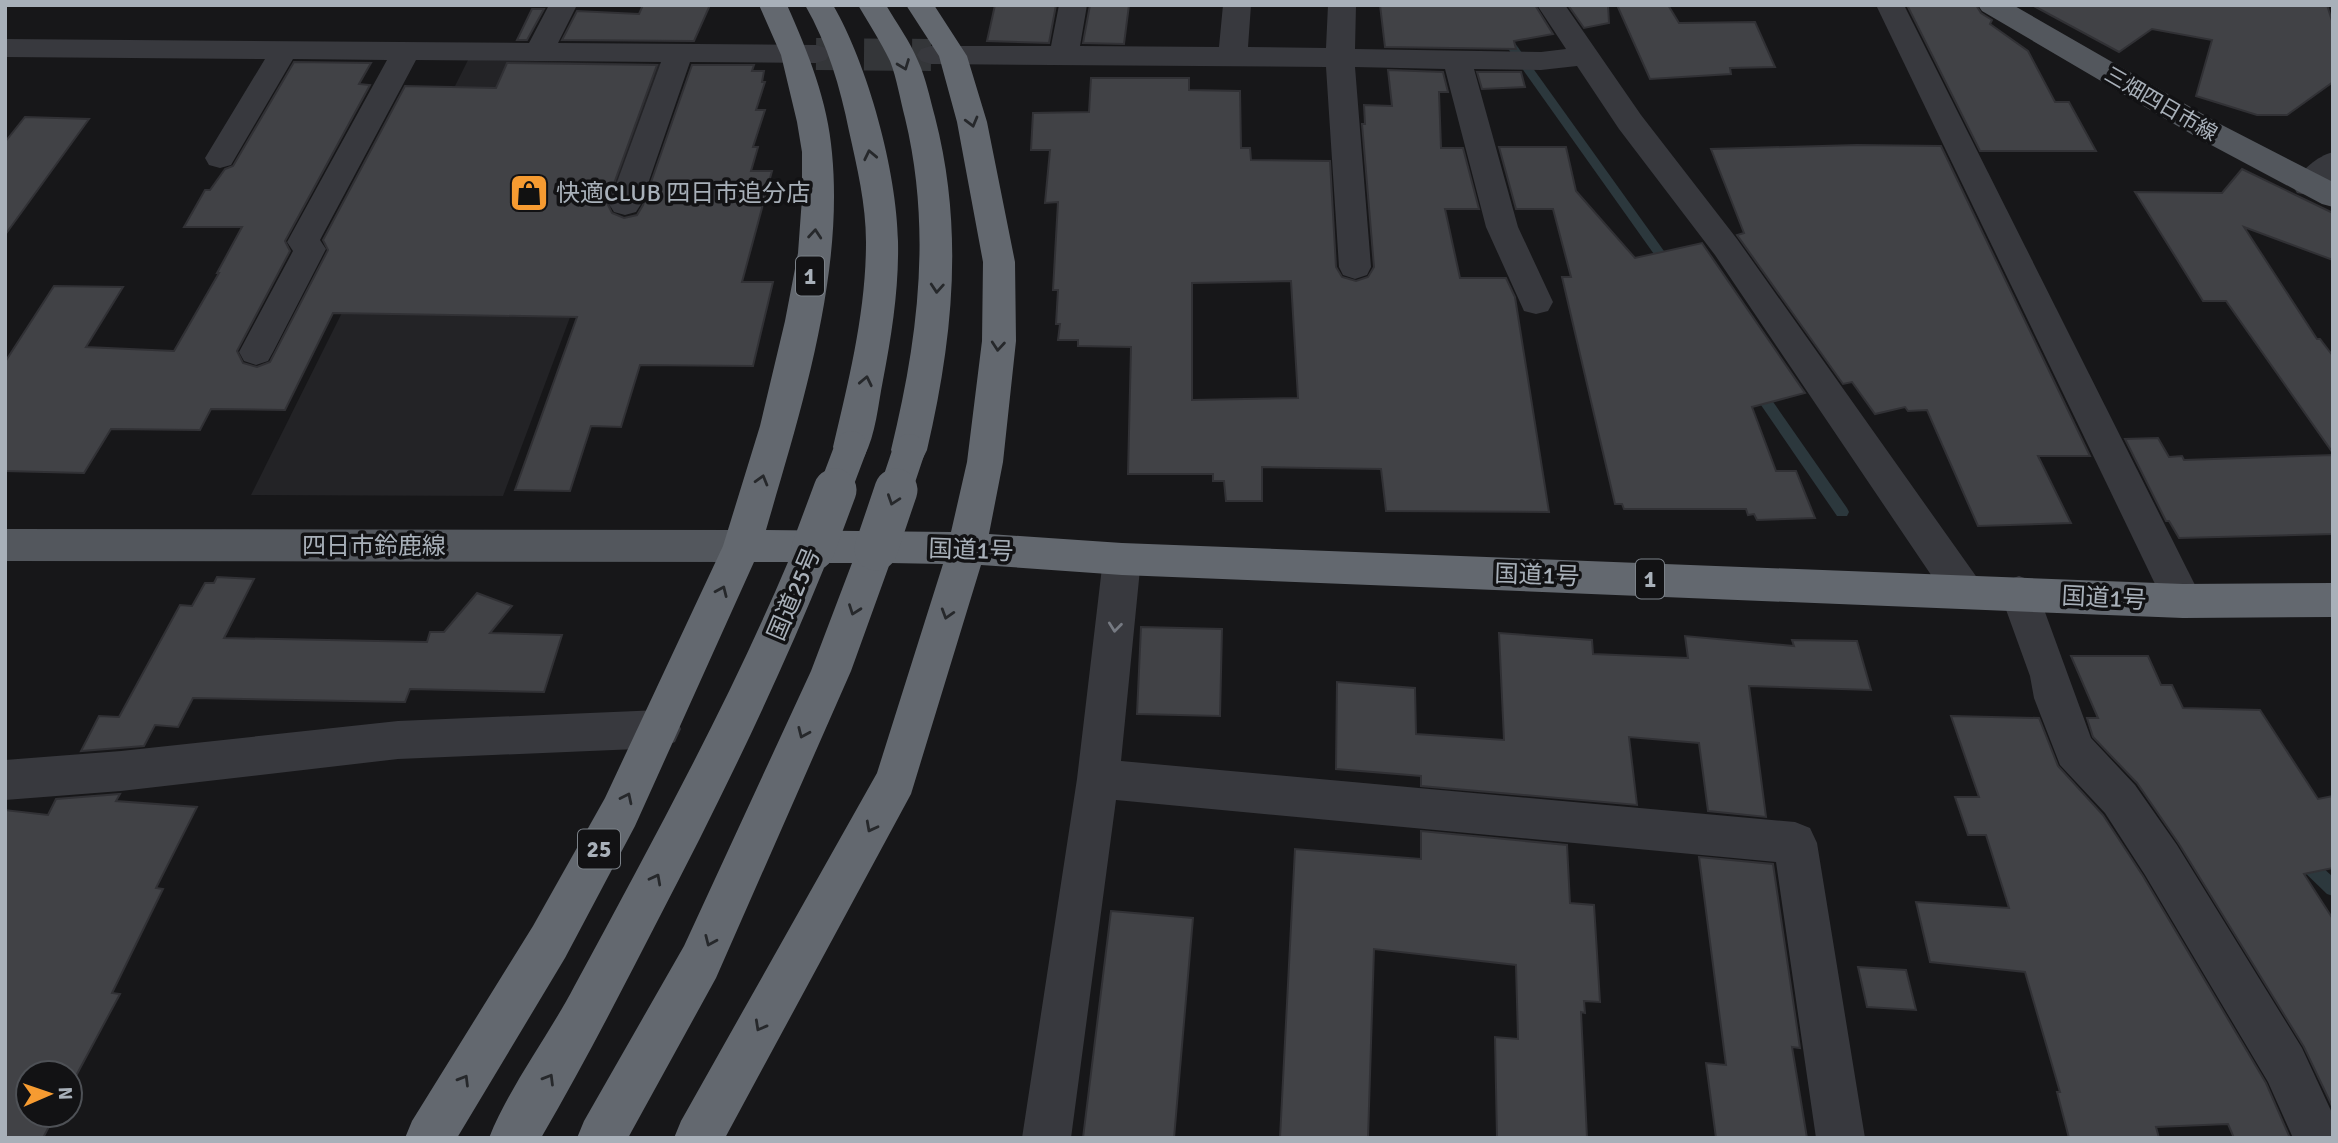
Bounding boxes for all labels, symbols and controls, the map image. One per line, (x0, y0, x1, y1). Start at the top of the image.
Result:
one-way arrow (896, 59, 910, 71)
street label: 三畑四日市線 (2100, 61, 2222, 147)
one-way arrow (964, 115, 978, 127)
one-way arrow (864, 149, 878, 161)
shop icon: 快適CLUB 四日市追分店 (508, 172, 550, 214)
place label: 快適CLUB 四日市追分店 (556, 178, 810, 208)
one-way arrow (807, 229, 822, 240)
road number: 1 (796, 256, 824, 296)
one-way arrow (930, 283, 945, 294)
one-way arrow (991, 341, 1006, 352)
one-way arrow (857, 375, 872, 387)
one-way arrow (753, 475, 768, 487)
one-way arrow (887, 493, 901, 505)
street label: 四日市鈴鹿線 (302, 531, 446, 561)
street label: 国道1号 (928, 534, 1014, 566)
street label: 国道25号 (761, 543, 827, 645)
street label: 国道1号 (1494, 559, 1580, 591)
road number: 1 (1636, 559, 1664, 598)
street label: 国道1号 (2061, 581, 2147, 615)
one-way arrow (714, 586, 728, 598)
one-way arrow (848, 604, 862, 616)
one-way arrow (941, 607, 956, 619)
one-way arrow (1107, 621, 1122, 633)
one-way arrow (797, 726, 811, 738)
one-way arrow (619, 793, 633, 805)
one-way arrow (866, 820, 879, 833)
road number: 25 (578, 830, 620, 869)
one-way arrow (648, 874, 661, 886)
one-way arrow (704, 933, 718, 946)
one-way arrow (755, 1019, 768, 1031)
north arrow (14, 1059, 84, 1129)
one-way arrow (456, 1074, 469, 1087)
one-way arrow (540, 1074, 553, 1087)
text: N (53, 1086, 77, 1100)

